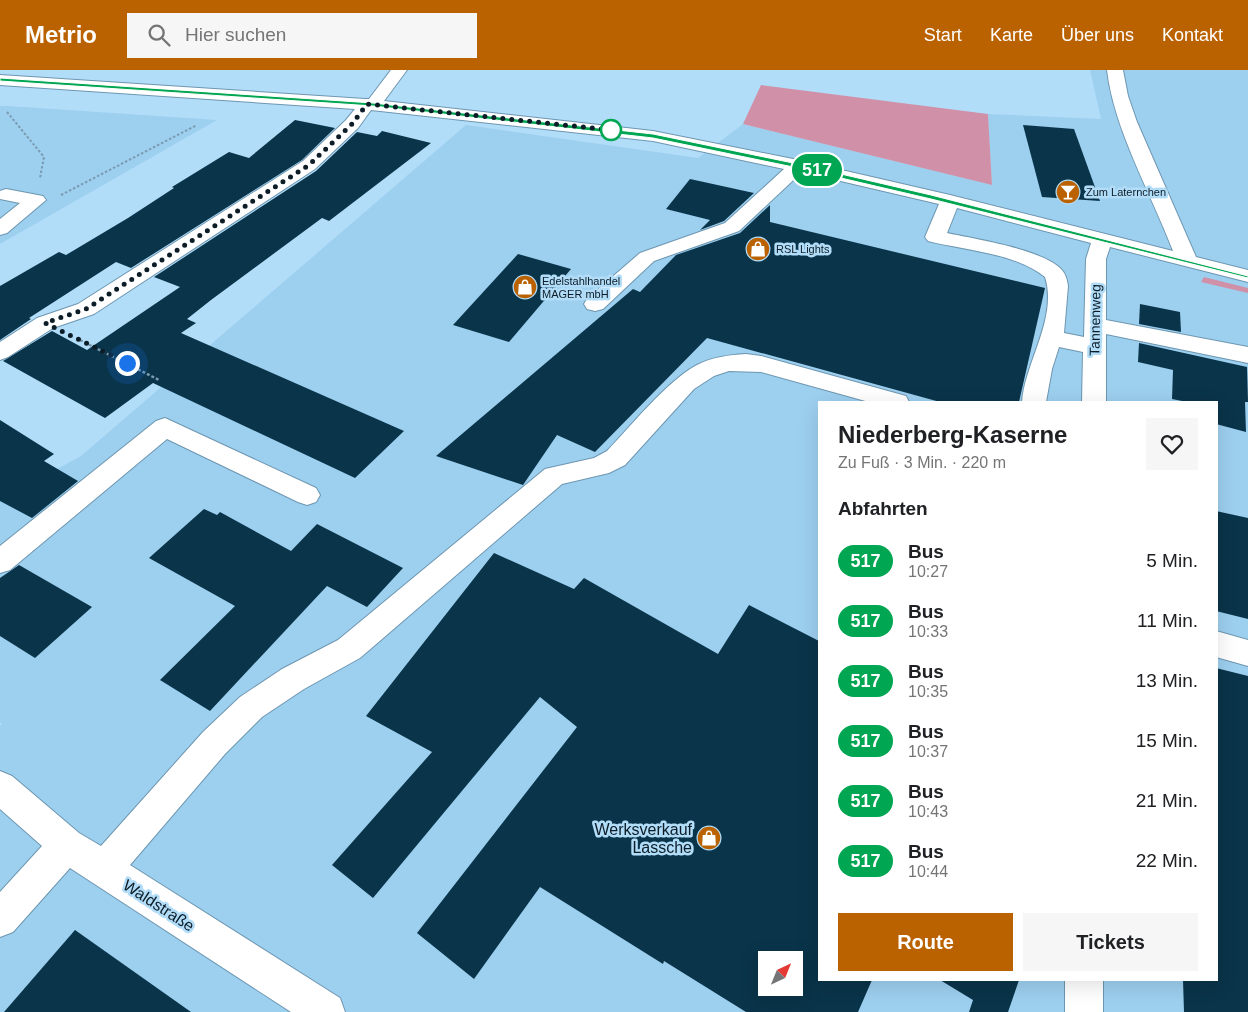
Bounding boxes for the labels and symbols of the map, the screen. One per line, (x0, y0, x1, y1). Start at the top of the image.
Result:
unlabelled marker (600, 119, 622, 141)
line badge: 517 (788, 154, 846, 186)
bar icon: Zum Laternchen (1055, 179, 1081, 205)
place label: Zum Laternchen (1086, 186, 1166, 198)
shop icon: RSL Lights (745, 236, 771, 262)
place label: RSL Lights (776, 243, 830, 255)
shop icon: Edelstahlhandel MAGER mbH (512, 274, 538, 300)
place label: Edelstahlhandel MAGER mbH (542, 275, 620, 300)
street label: Tannenweg (1086, 284, 1104, 356)
your location (115, 351, 140, 376)
place label: Werksverkauf Lassche (594, 821, 693, 856)
shop icon: Werksverkauf Lassche (696, 825, 722, 851)
street label: Waldstraße (120, 876, 197, 935)
north arrow (758, 951, 802, 996)

